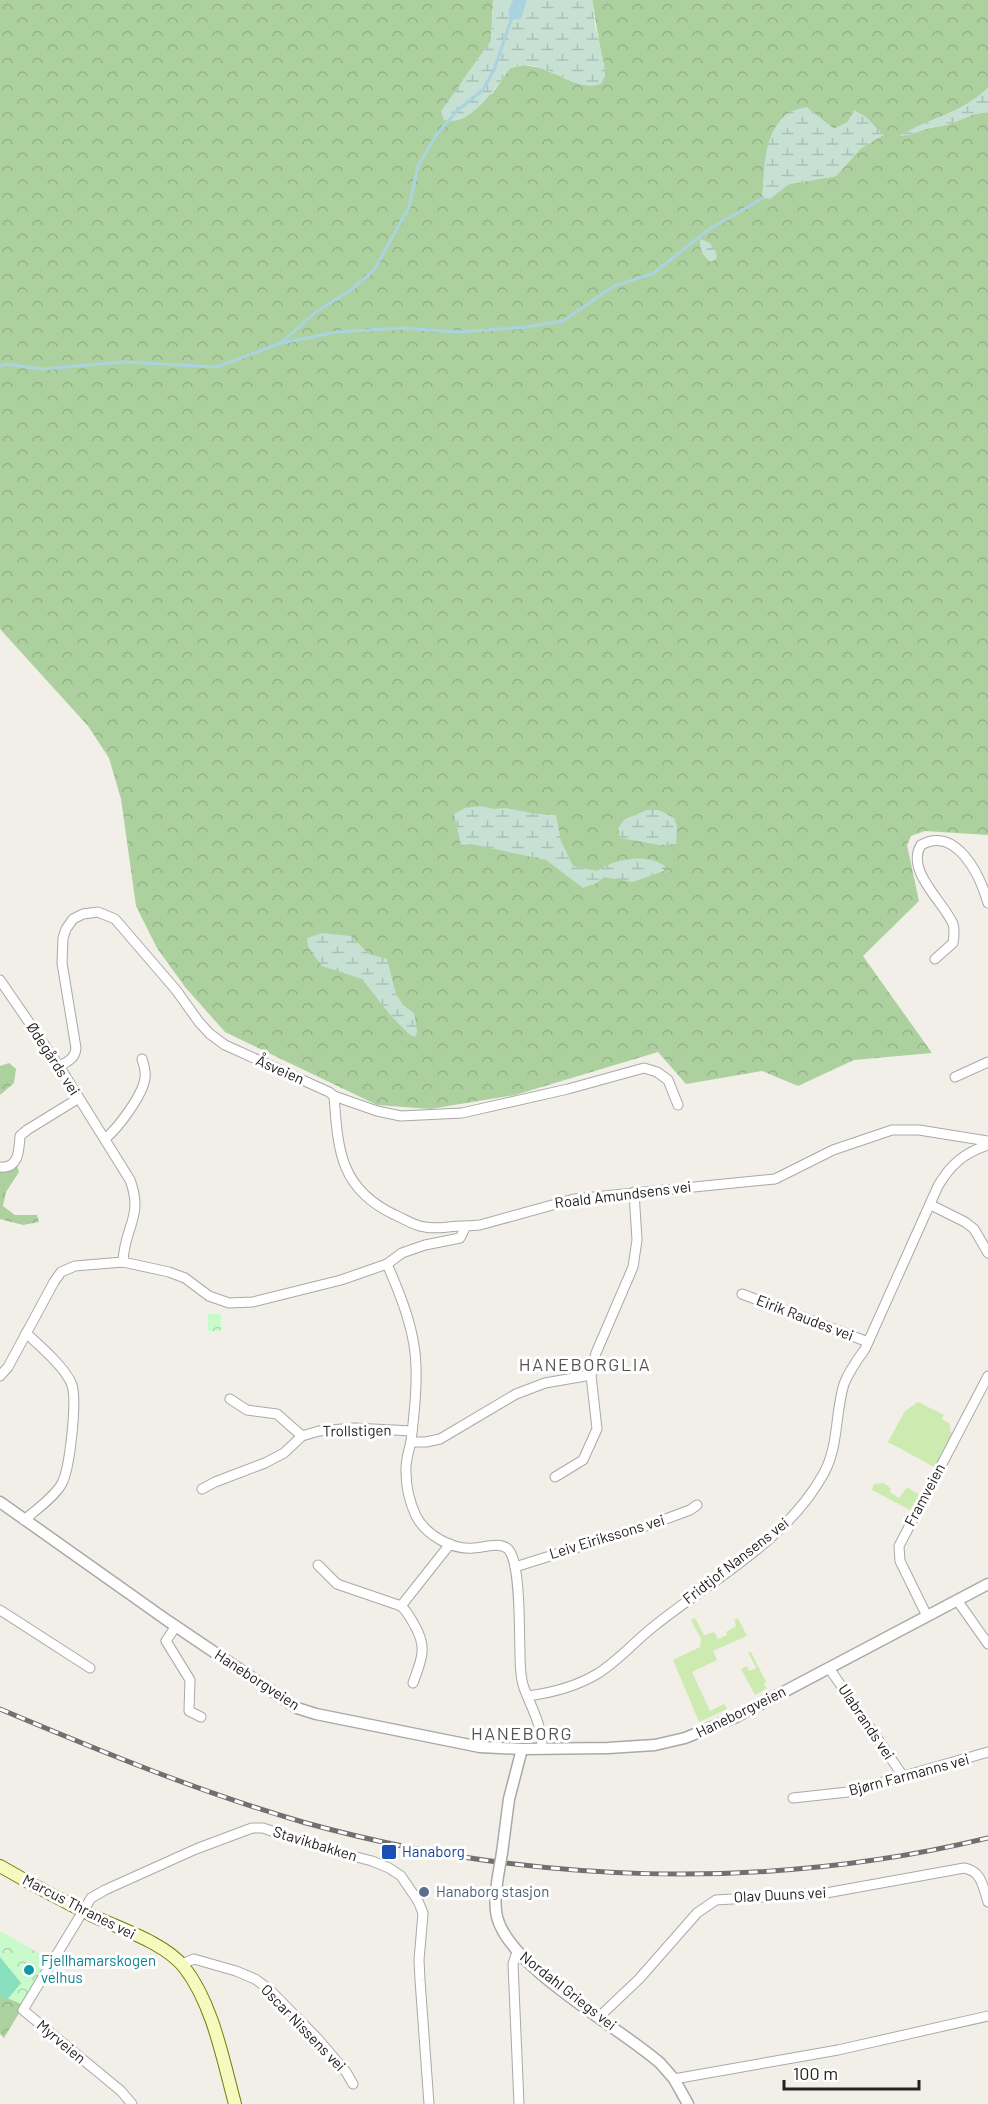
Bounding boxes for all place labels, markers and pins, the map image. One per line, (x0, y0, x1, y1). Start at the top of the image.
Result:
place label: Hanaborg (402, 1842, 465, 1860)
marker: Hanaborg (380, 1843, 398, 1861)
place label: Hanaborg stasjon (436, 1882, 549, 1900)
marker: Hanaborg stasjon (417, 1885, 431, 1899)
place label: Fjellhamarskogen velhus (41, 1951, 156, 1986)
marker: Fjellhamarskogen velhus (22, 1963, 36, 1977)

